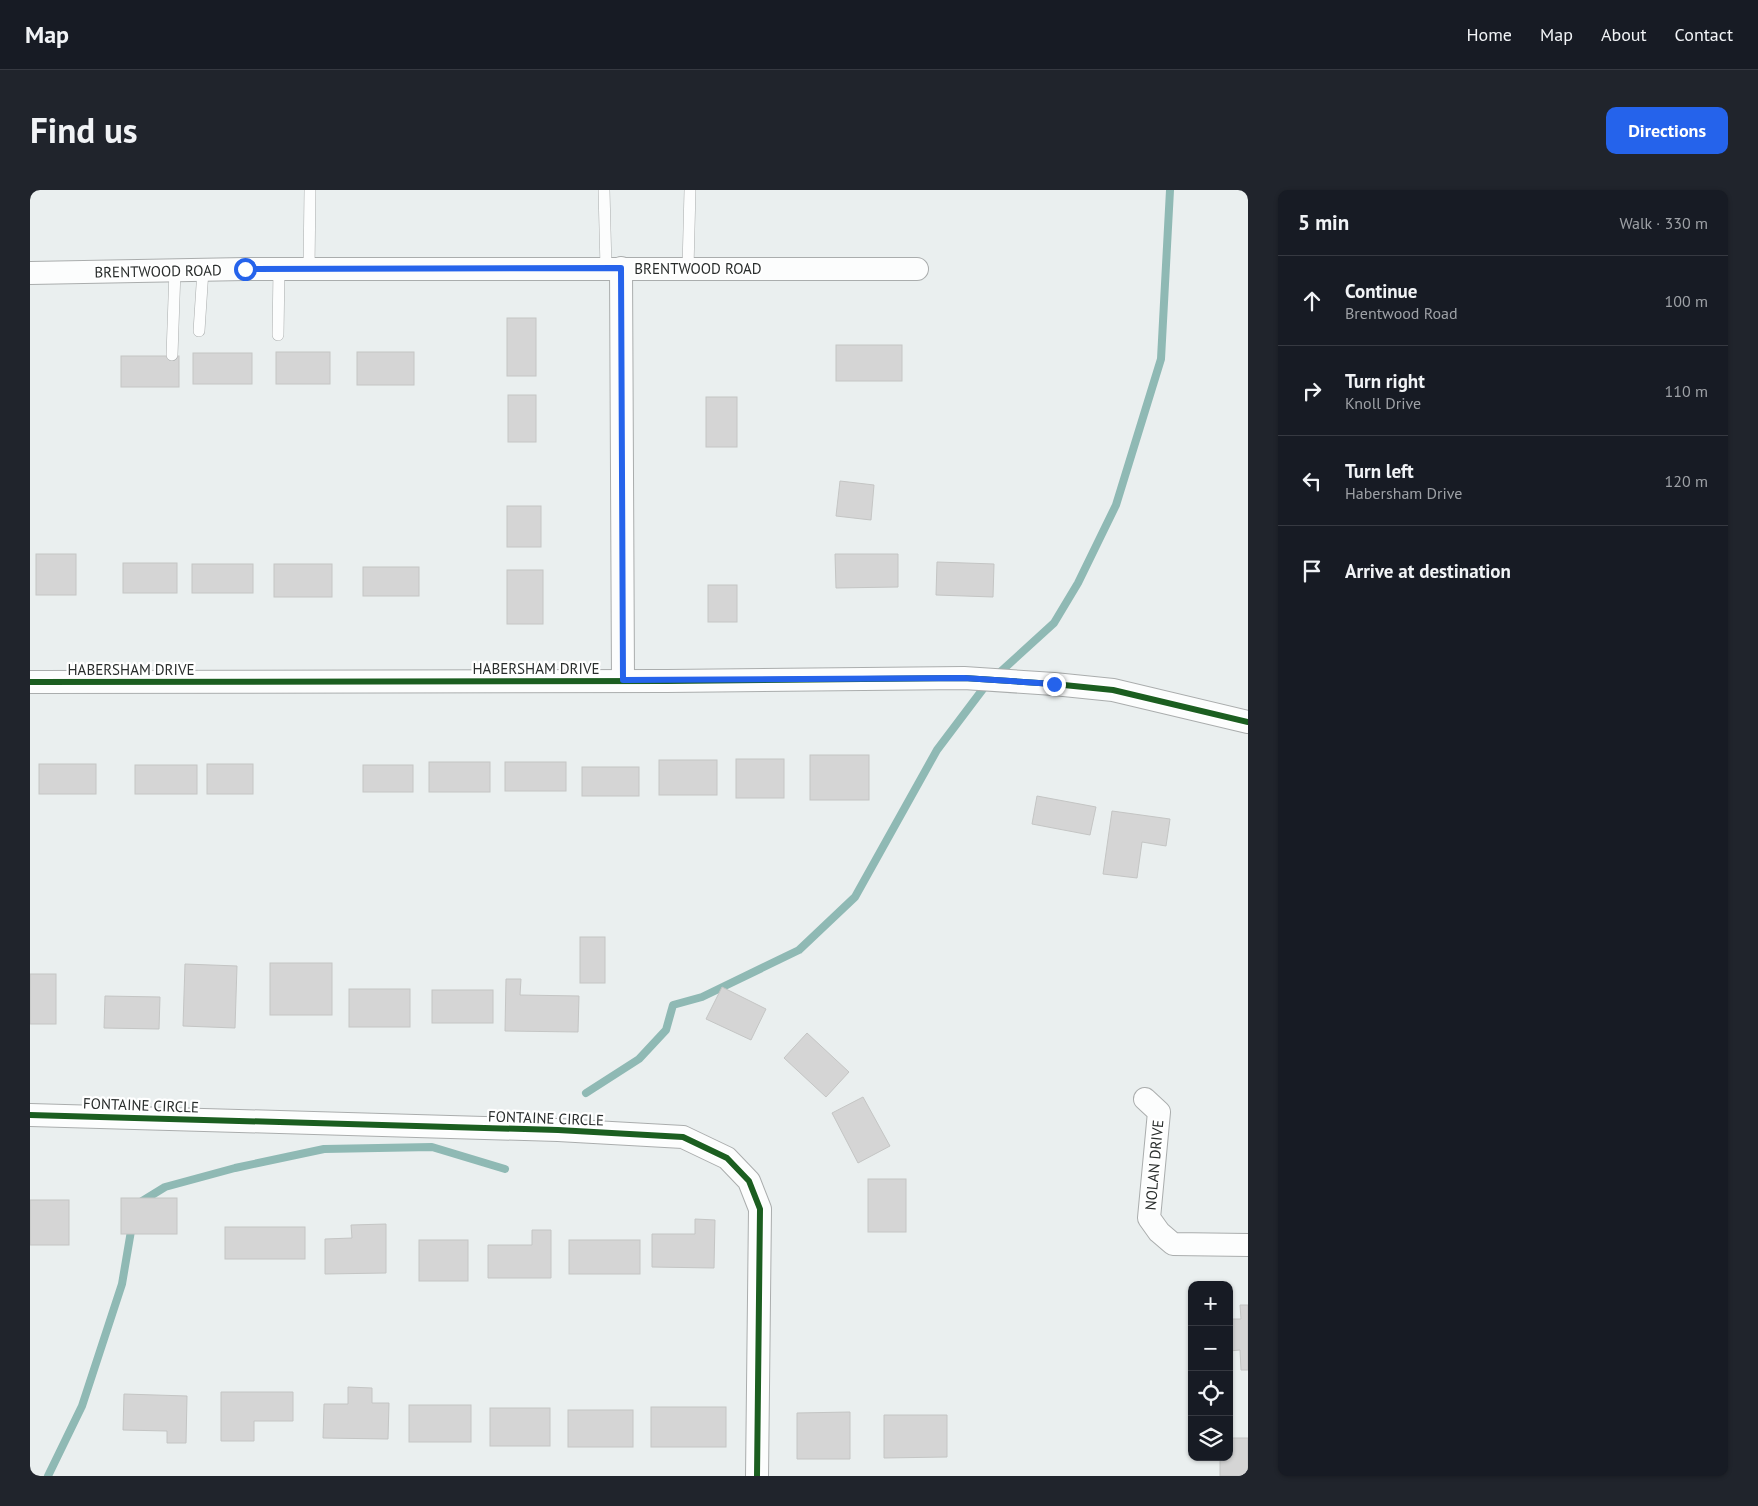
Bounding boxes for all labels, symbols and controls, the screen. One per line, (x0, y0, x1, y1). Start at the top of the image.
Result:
text: Map (25, 19, 69, 50)
text: Home (1466, 23, 1512, 46)
text: Map (1540, 23, 1573, 46)
text: About (1601, 23, 1647, 46)
text: Contact (1675, 23, 1733, 46)
text: Find us (30, 107, 138, 153)
button: Directions (1606, 107, 1728, 154)
text: 5 min (1298, 209, 1349, 236)
text: Walk · 330 m (1619, 213, 1708, 233)
route start (234, 258, 257, 281)
street label: BRENTWOOD ROAD (634, 259, 762, 278)
street label: BRENTWOOD ROAD (94, 260, 222, 282)
text: Continue (1345, 279, 1417, 303)
icon: ahead (1298, 287, 1326, 315)
text: 100 m (1665, 291, 1708, 311)
text: Brentwood Road (1345, 303, 1458, 323)
text: Turn right (1345, 369, 1425, 393)
icon: right (1298, 377, 1326, 405)
text: 110 m (1665, 381, 1708, 401)
text: Knoll Drive (1345, 393, 1421, 413)
text: Turn left (1345, 459, 1414, 483)
icon: left (1298, 467, 1326, 495)
text: 120 m (1665, 471, 1708, 491)
text: Habersham Drive (1345, 483, 1462, 503)
icon: arrive (1298, 557, 1326, 585)
text: Arrive at destination (1345, 559, 1511, 583)
street label: HABERSHAM DRIVE (473, 659, 599, 678)
street label: HABERSHAM DRIVE (68, 660, 194, 679)
route end (1043, 673, 1066, 696)
street label: FONTAINE CIRCLE (83, 1093, 199, 1117)
street label: FONTAINE CIRCLE (488, 1106, 604, 1130)
street label: NOLAN DRIVE (1141, 1119, 1167, 1211)
map controls (1188, 1281, 1233, 1461)
button: + (1188, 1281, 1233, 1326)
button: − (1188, 1326, 1233, 1371)
button: locate (1188, 1371, 1233, 1416)
button: layers (1188, 1416, 1233, 1461)

